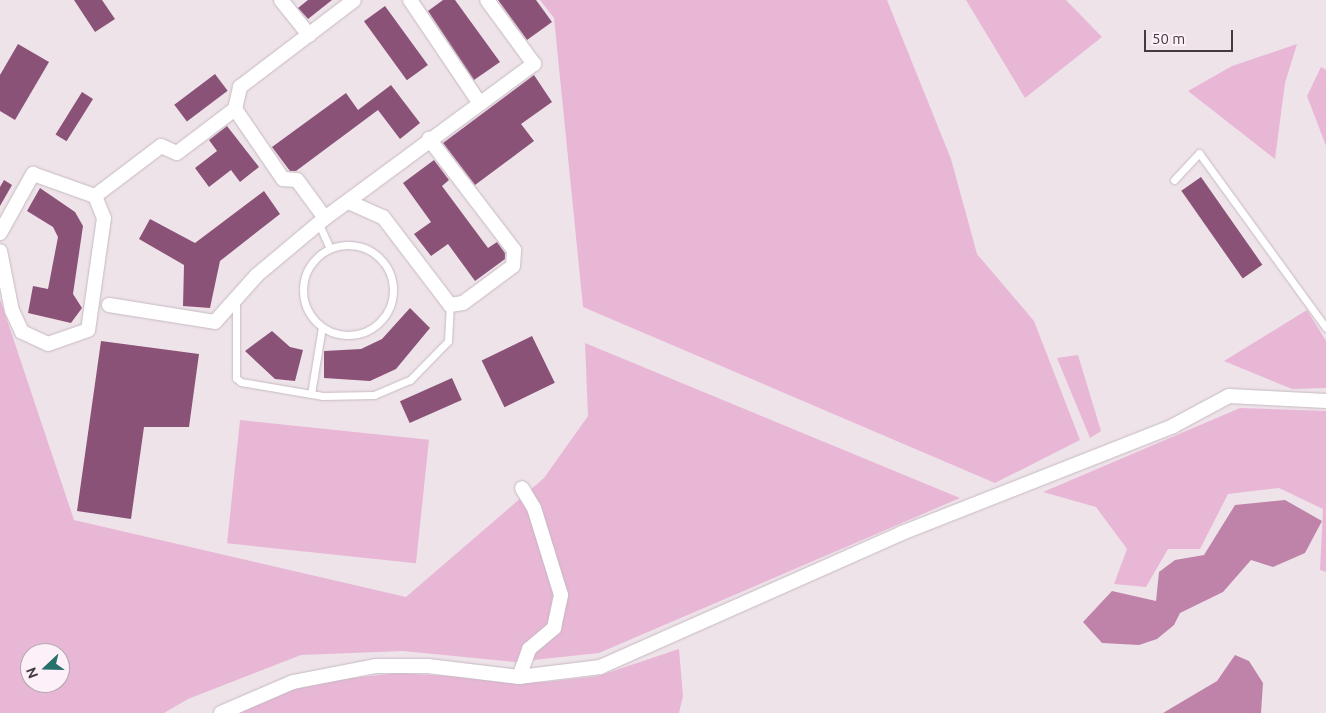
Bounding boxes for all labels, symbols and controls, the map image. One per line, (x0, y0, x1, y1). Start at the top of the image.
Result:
scale bar (1146, 20, 1235, 52)
text: 50 m (1152, 30, 1185, 47)
north arrow (20, 643, 70, 693)
text: N (23, 665, 41, 681)

